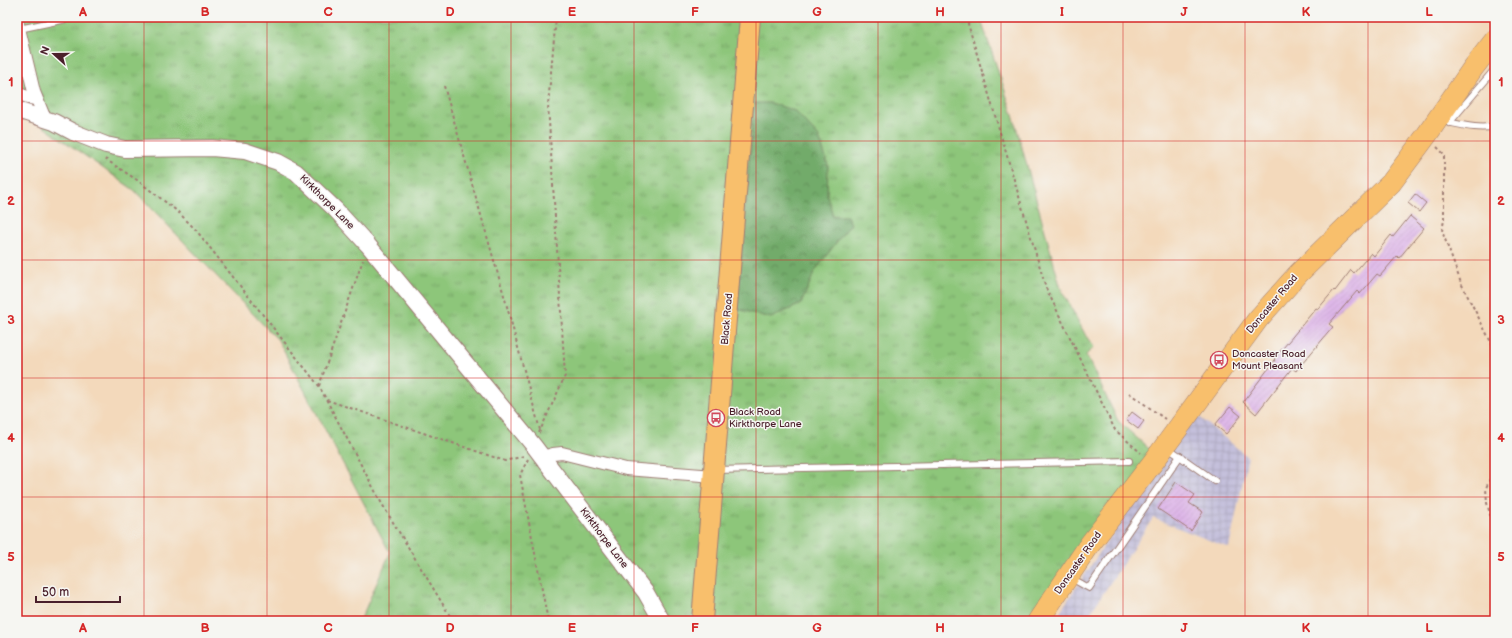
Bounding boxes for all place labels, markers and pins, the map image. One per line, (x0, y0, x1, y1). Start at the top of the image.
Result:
place label: Doncaster Road Mount Pleasant (1232, 348, 1306, 372)
bus stop icon: Doncaster Road Mount Pleasant (1209, 350, 1229, 370)
place label: Black Road Kirkthorpe Lane (729, 406, 802, 430)
bus stop icon: Black Road Kirkthorpe Lane (706, 408, 726, 428)

